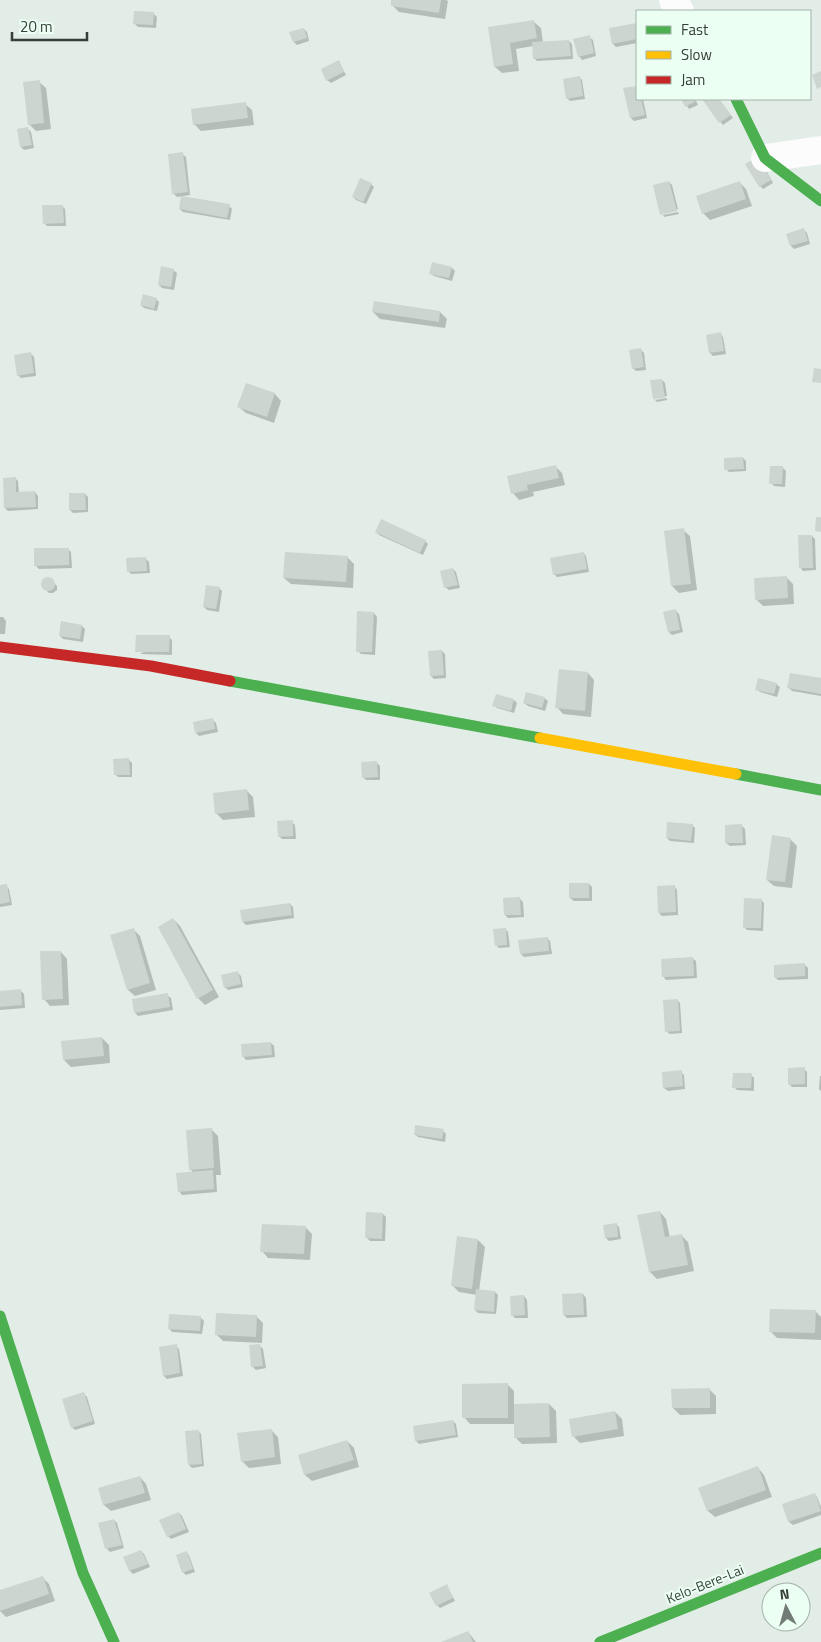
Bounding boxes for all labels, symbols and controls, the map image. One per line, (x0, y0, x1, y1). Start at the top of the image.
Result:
scale bar (12, 10, 88, 42)
legend (636, 10, 811, 100)
text: 20 m (20, 15, 53, 38)
text: Fast (681, 18, 709, 41)
text: Slow (681, 43, 712, 66)
text: Jam (681, 68, 705, 91)
street label: Kelo-Bere-Lai (663, 1558, 747, 1609)
north arrow (761, 1582, 811, 1632)
text: N (779, 1583, 791, 1605)

